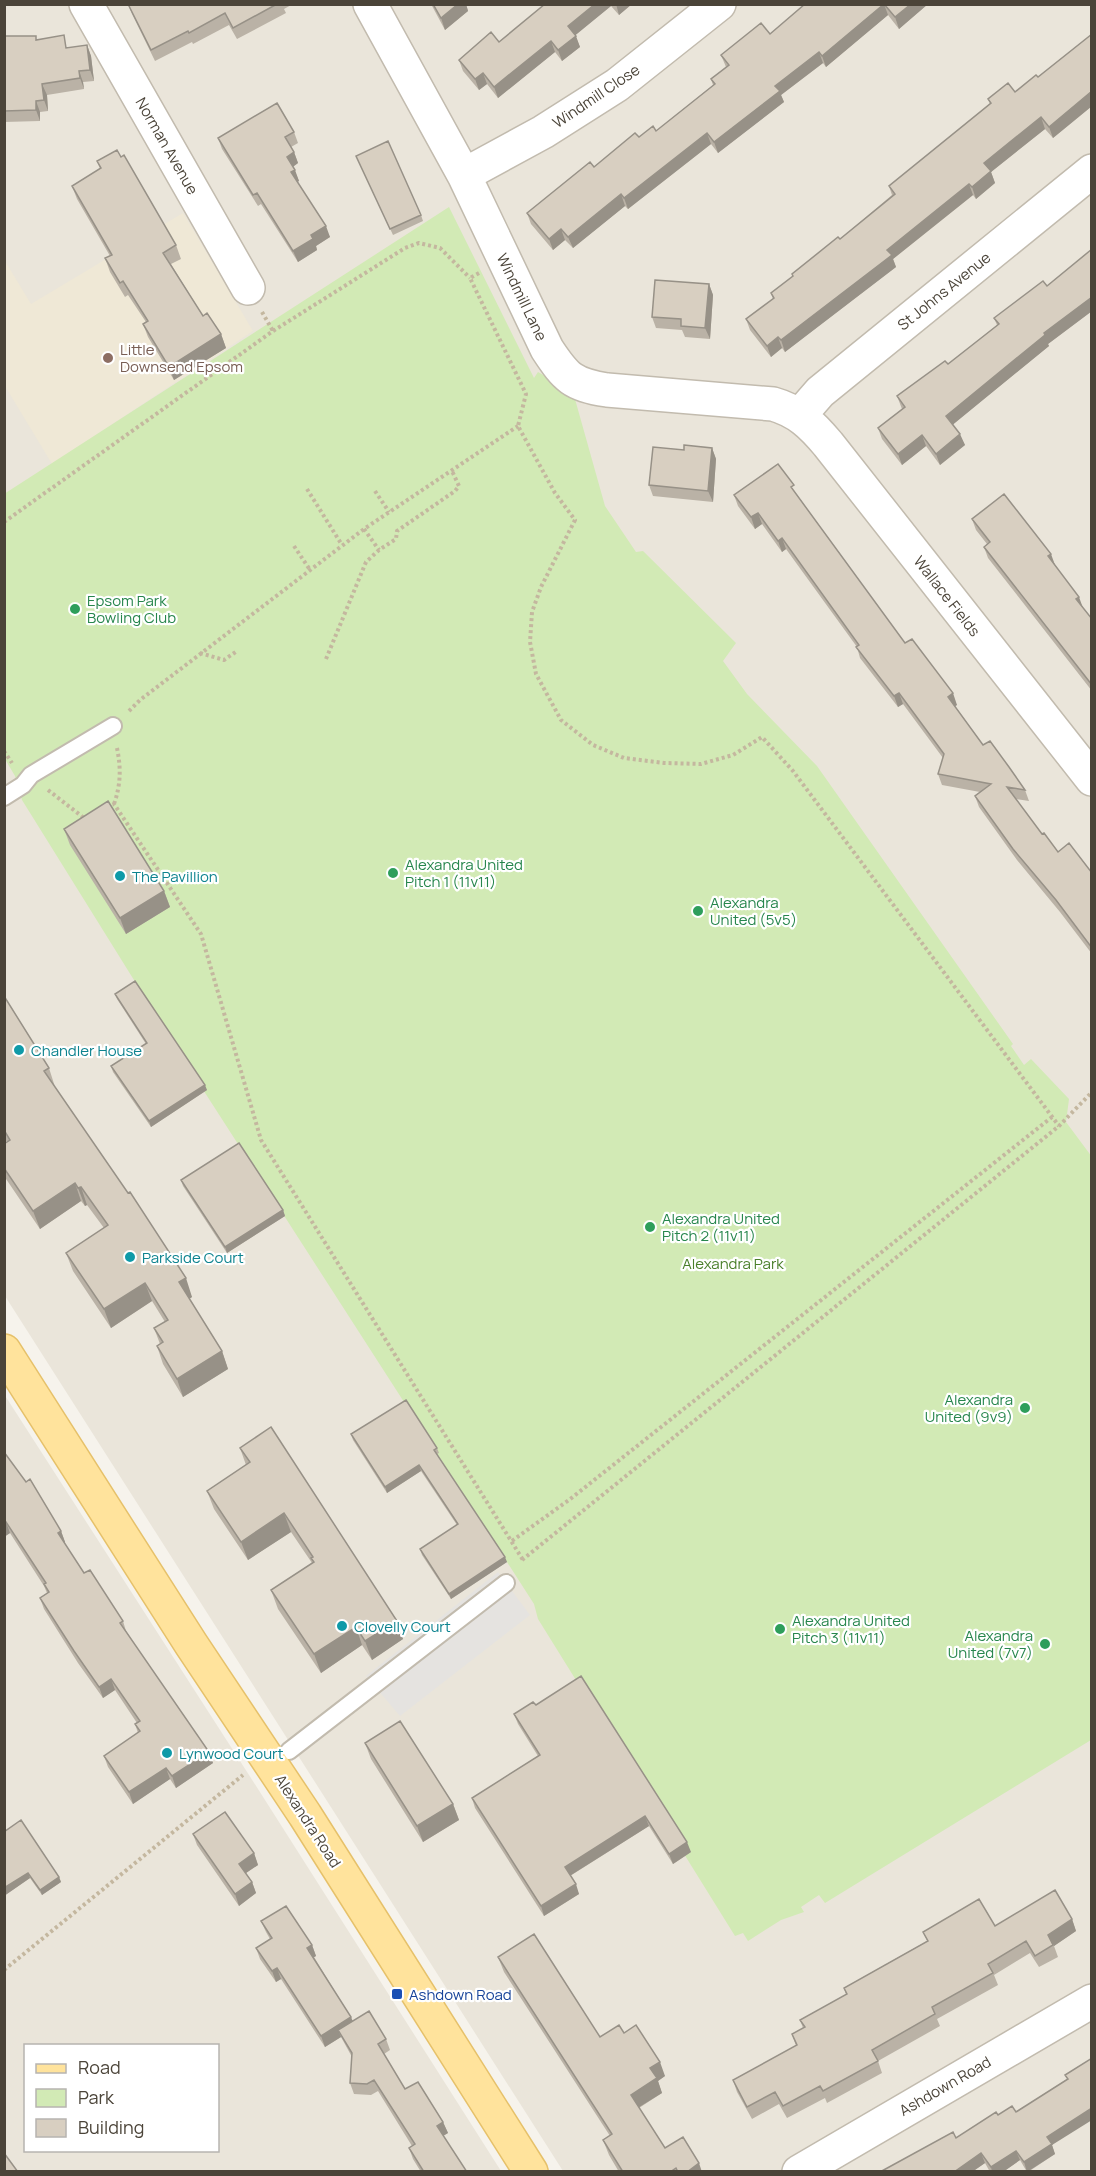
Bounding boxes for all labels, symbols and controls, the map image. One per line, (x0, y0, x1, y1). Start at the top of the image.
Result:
street label: Windmill Close (548, 59, 644, 133)
street label: Norman Avenue (131, 94, 203, 199)
street label: St Johns Avenue (893, 247, 995, 335)
street label: Windmill Lane (492, 250, 552, 344)
place label: Little Downsend Epsom (120, 339, 243, 377)
marker: Little Downsend Epsom (101, 351, 115, 365)
street label: Wallace Fields (909, 551, 985, 641)
place label: Epsom Park Bowling Club (87, 590, 176, 628)
marker: Epsom Park Bowling Club (68, 602, 82, 616)
place label: Alexandra United Pitch 1 (11v11) (405, 854, 523, 892)
place label: The Pavillion (132, 866, 218, 887)
marker: Alexandra United Pitch 1 (11v11) (386, 866, 400, 880)
marker: The Pavillion (113, 869, 127, 883)
place label: Alexandra United (5v5) (710, 892, 797, 930)
marker: Alexandra United (5v5) (691, 904, 705, 918)
place label: Chandler House (31, 1040, 142, 1061)
marker: Chandler House (12, 1043, 26, 1057)
place label: Alexandra United Pitch 2 (11v11) (662, 1208, 780, 1246)
marker: Alexandra United Pitch 2 (11v11) (643, 1220, 657, 1234)
place label: Parkside Court (142, 1247, 244, 1268)
marker: Parkside Court (123, 1250, 137, 1264)
park label: Alexandra Park (682, 1253, 784, 1274)
place label: Alexandra United (9v9) (925, 1389, 1013, 1427)
marker: Alexandra United (9v9) (1018, 1401, 1032, 1415)
place label: Alexandra United Pitch 3 (11v11) (792, 1610, 910, 1648)
place label: Clovelly Court (354, 1616, 451, 1637)
marker: Clovelly Court (335, 1619, 349, 1633)
marker: Alexandra United Pitch 3 (11v11) (773, 1622, 787, 1636)
place label: Alexandra United (7v7) (948, 1625, 1033, 1663)
marker: Alexandra United (7v7) (1038, 1637, 1052, 1651)
place label: Lynwood Court (179, 1743, 284, 1764)
marker: Lynwood Court (160, 1746, 174, 1760)
street label: Alexandra Road (270, 1770, 346, 1872)
place label: Ashdown Road (409, 1984, 512, 2005)
marker: Ashdown Road (390, 1987, 404, 2001)
legend (24, 2044, 219, 2152)
street label: Ashdown Road (895, 2051, 995, 2121)
text: Road (78, 2055, 121, 2079)
text: Park (78, 2085, 115, 2109)
text: Building (78, 2115, 144, 2139)

